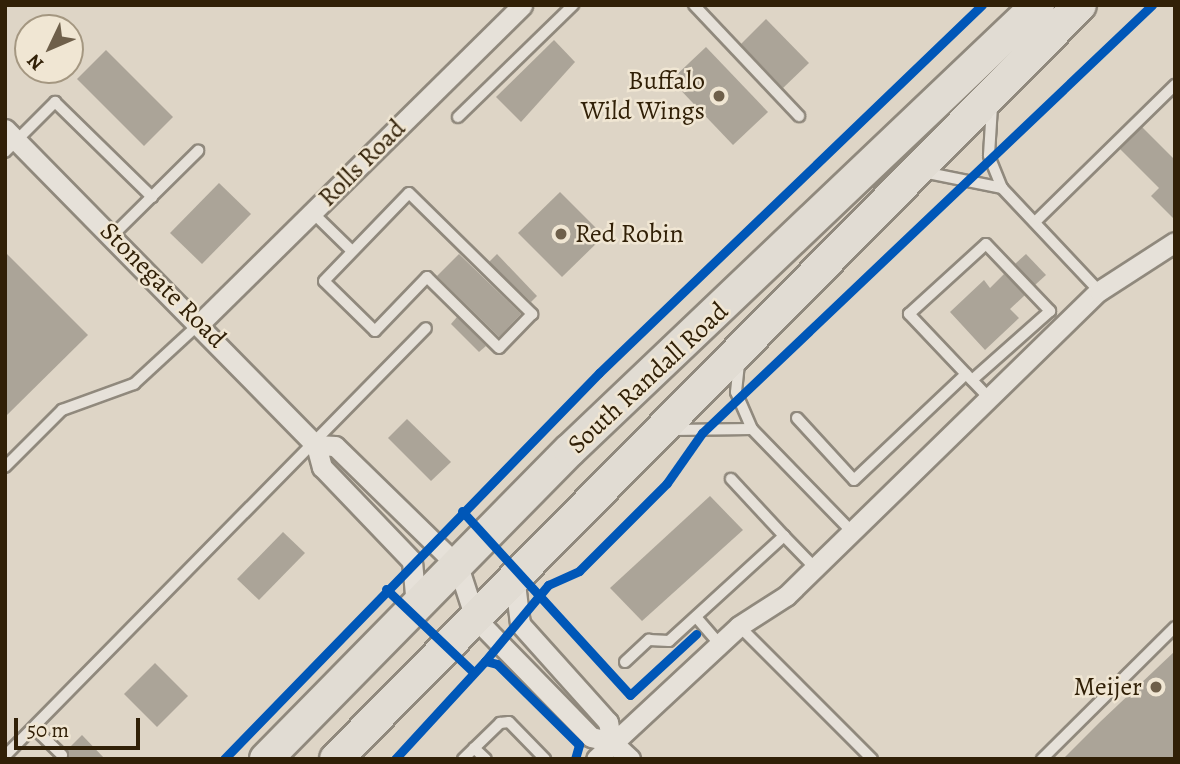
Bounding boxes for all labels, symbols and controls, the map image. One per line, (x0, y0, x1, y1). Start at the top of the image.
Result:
north arrow (14, 14, 84, 84)
text: N (21, 48, 49, 76)
place label: Buffalo Wild Wings (581, 65, 705, 126)
marker: Buffalo Wild Wings (711, 88, 727, 104)
street label: Rolls Road (312, 113, 412, 213)
street label: Stonegate Road (94, 216, 232, 354)
place label: Red Robin (575, 218, 684, 250)
marker: Red Robin (553, 226, 569, 242)
street label: South Randall Road (561, 296, 735, 460)
place label: Meijer (1073, 671, 1142, 703)
marker: Meijer (1148, 679, 1164, 695)
scale bar (18, 704, 144, 748)
text: 50 m (27, 716, 69, 744)

